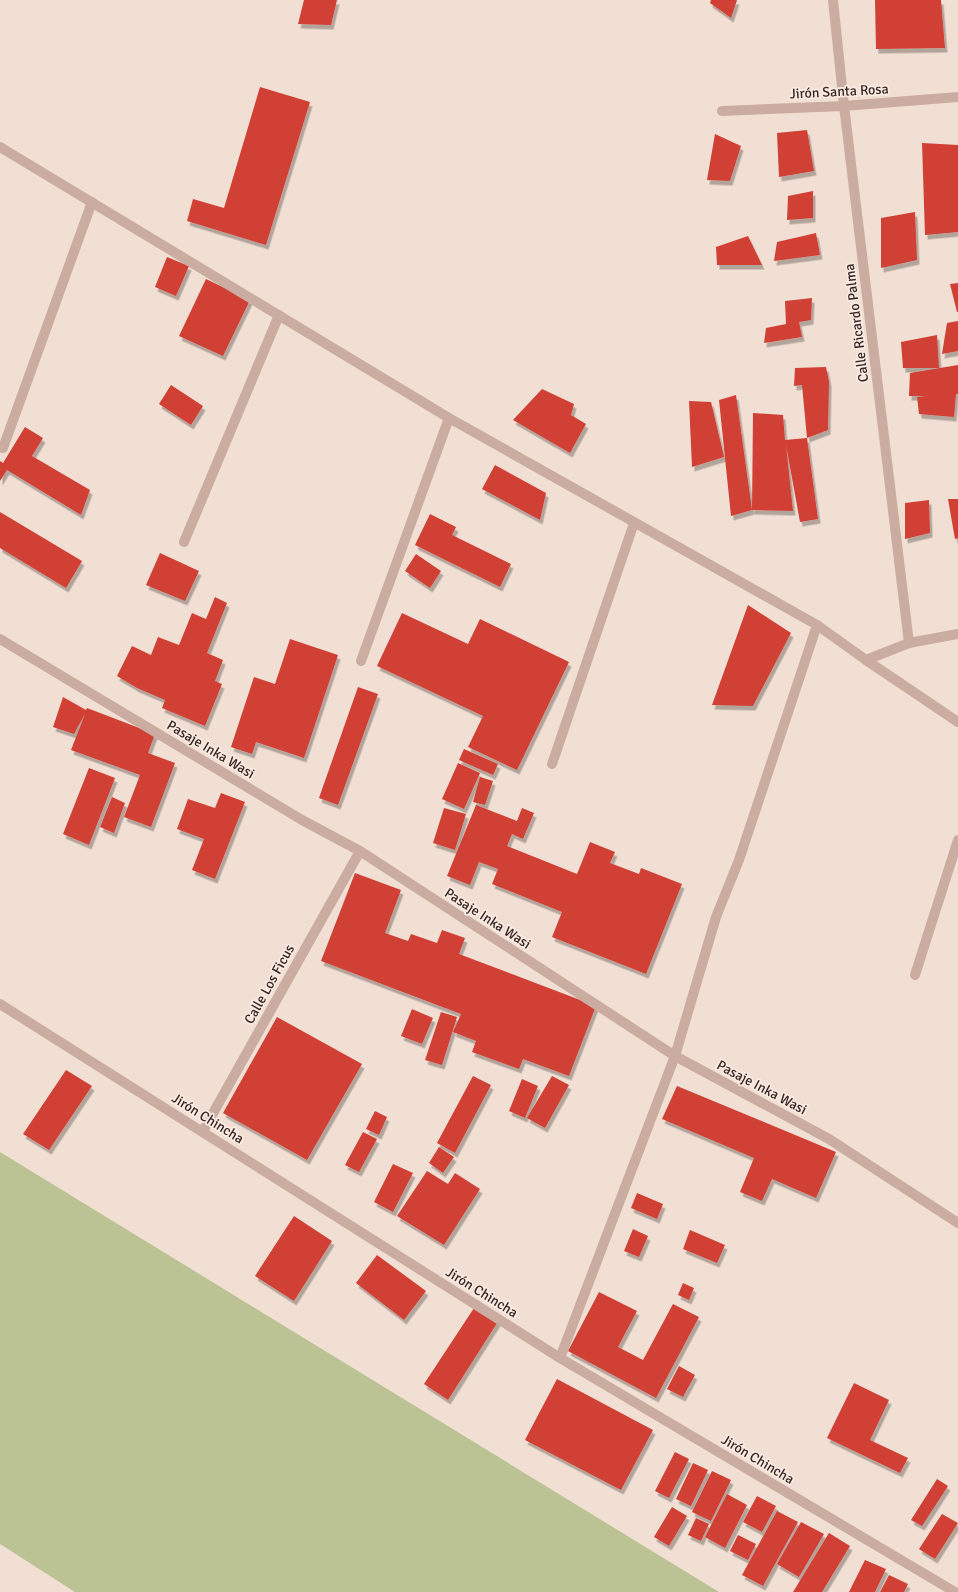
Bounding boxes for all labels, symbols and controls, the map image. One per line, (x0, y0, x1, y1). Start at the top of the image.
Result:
street label: Jirón Santa Rosa (789, 80, 889, 103)
street label: Calle Ricardo Palma (841, 263, 872, 383)
street label: Pasaje Inka Wasi (164, 717, 258, 782)
street label: Pasaje Inka Wasi (441, 884, 534, 953)
street label: Calle Los Ficus (241, 941, 298, 1027)
street label: Pasaje Inka Wasi (714, 1057, 810, 1118)
street label: Jirón Chincha (169, 1090, 247, 1147)
street label: Jirón Chincha (443, 1264, 521, 1321)
street label: Jirón Chincha (718, 1431, 797, 1488)

